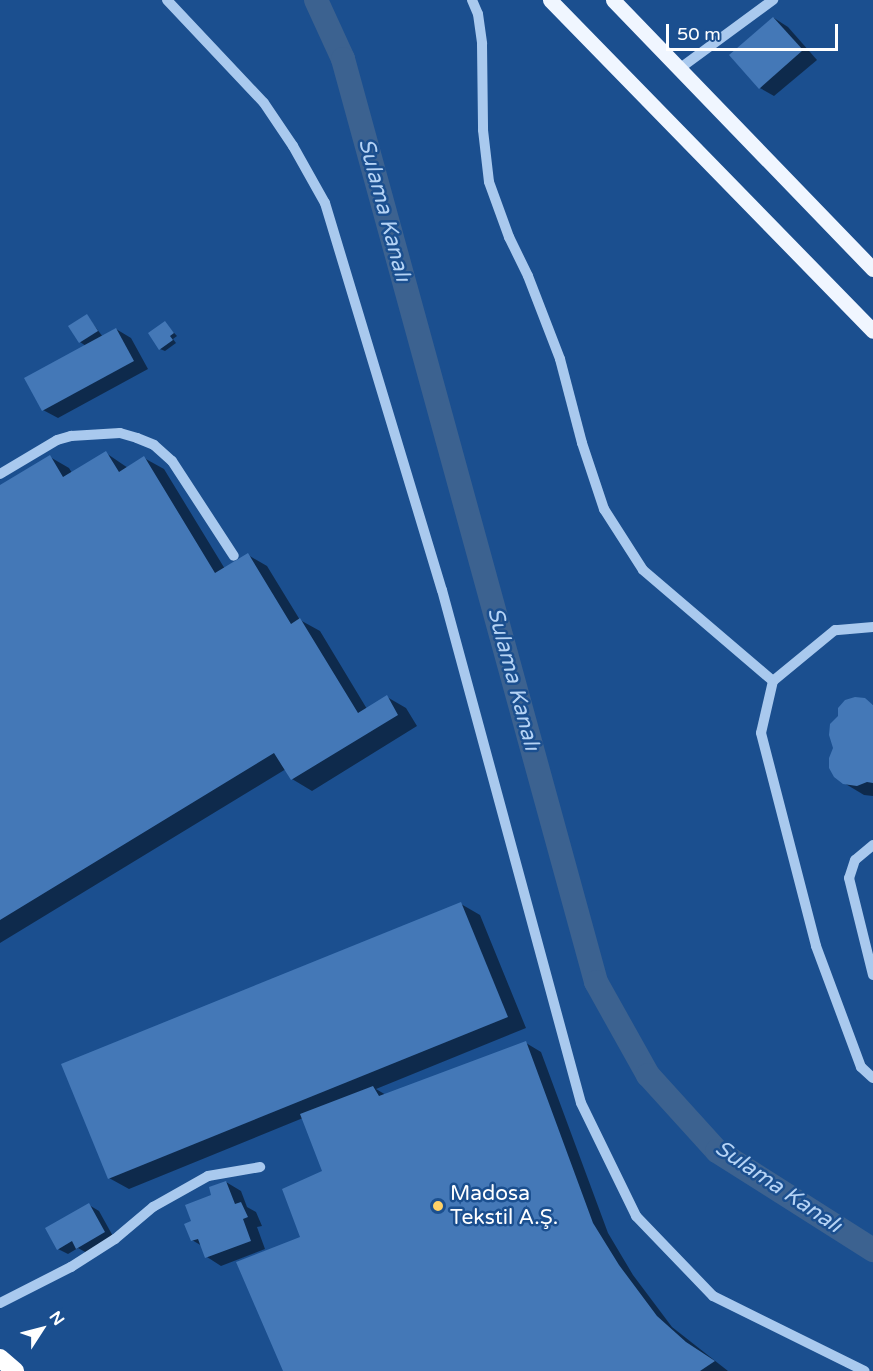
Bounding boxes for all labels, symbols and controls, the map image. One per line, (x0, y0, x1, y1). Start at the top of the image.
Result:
scale bar (669, 12, 842, 50)
text: 50 m (677, 23, 721, 45)
water label: Sulama Kanalı (352, 136, 416, 284)
water label: Sulama Kanalı (481, 605, 545, 753)
water label: Sulama Kanalı (710, 1135, 846, 1239)
place label: Madosa Tekstil A.Ş. (450, 1181, 558, 1231)
marker: Madosa Tekstil A.Ş. (431, 1199, 445, 1213)
north arrow (12, 1299, 72, 1359)
text: N (45, 1307, 68, 1329)

